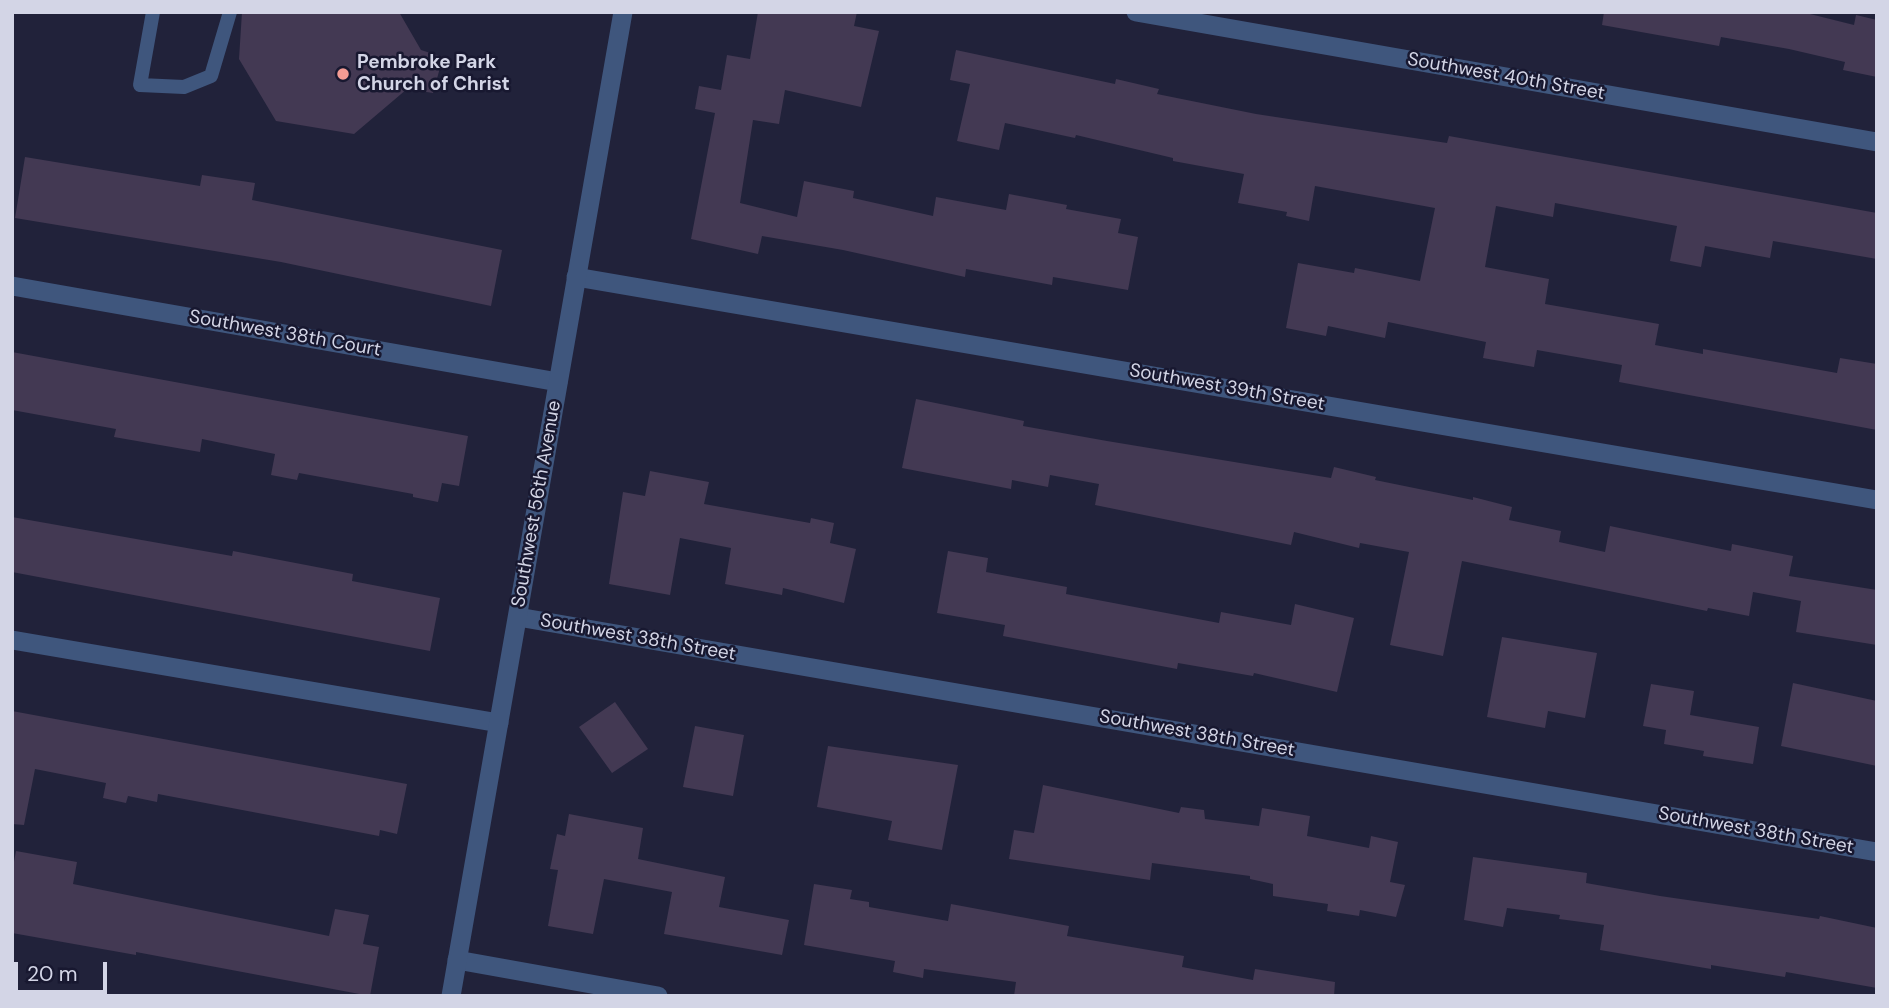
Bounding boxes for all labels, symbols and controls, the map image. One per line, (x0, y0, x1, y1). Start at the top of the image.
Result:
street label: Southwest 40th Street (1406, 48, 1606, 106)
place label: Pembroke Park Church of Christ (357, 52, 510, 96)
marker: Pembroke Park Church of Christ (335, 66, 351, 82)
street label: Southwest 38th Court (187, 306, 383, 362)
street label: Southwest 39th Street (1128, 360, 1326, 416)
street label: Southwest 56th Avenue (508, 399, 566, 609)
street label: Southwest 38th Street (538, 610, 738, 666)
street label: Southwest 38th Street (1097, 706, 1297, 762)
street label: Southwest 38th Street (1656, 803, 1856, 859)
scale bar (18, 948, 110, 992)
text: 20 m (27, 960, 78, 988)

